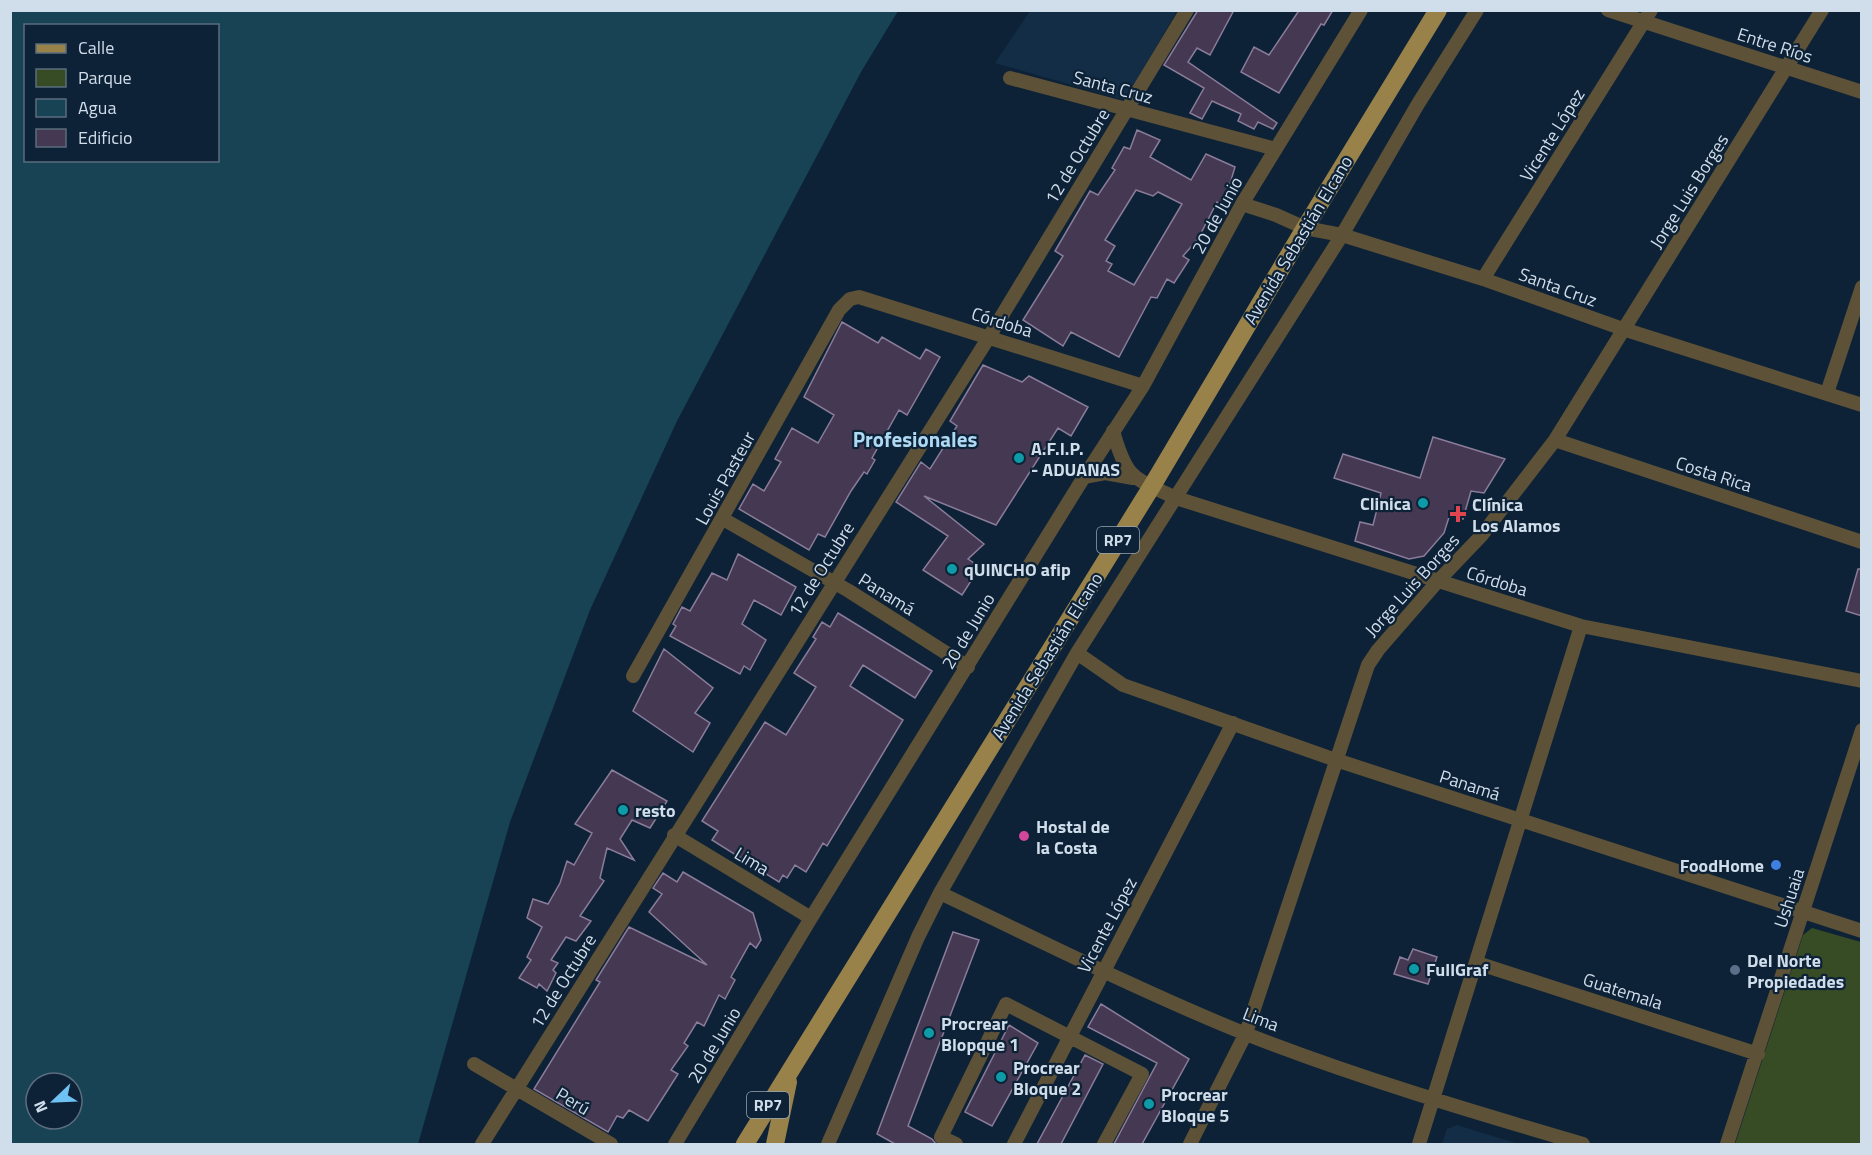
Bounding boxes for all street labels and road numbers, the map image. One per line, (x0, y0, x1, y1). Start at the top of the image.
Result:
street label: Entre Ríos (1734, 20, 1816, 70)
street label: Santa Cruz (1070, 63, 1156, 111)
street label: Vicente López (1513, 83, 1591, 187)
street label: 12 de Octubre (1038, 103, 1116, 209)
street label: Jorge Luis Borges (1643, 128, 1735, 254)
street label: Avenida Sebastián Elcano (1237, 150, 1359, 330)
street label: 20 de Junio (1185, 171, 1249, 259)
street label: Santa Cruz (1515, 260, 1601, 314)
street label: Córdoba (968, 300, 1036, 344)
street label: Louis Pasteur (688, 426, 762, 530)
street label: Costa Rica (1672, 449, 1756, 499)
street label: 12 de Octubre (781, 517, 861, 621)
road number: RP7 (1097, 527, 1139, 553)
street label: Jorge Luis Borges (1358, 527, 1466, 643)
street label: Córdoba (1463, 559, 1531, 603)
street label: Panamá (853, 566, 921, 622)
street label: Avenida Sebastián Elcano (984, 567, 1110, 745)
street label: 20 de Junio (935, 588, 1001, 674)
street label: Panamá (1436, 763, 1504, 807)
street label: Lima (729, 840, 775, 882)
street label: Ushuaia (1767, 865, 1811, 931)
street label: Vicente López (1070, 872, 1144, 978)
street label: 12 de Octubre (523, 929, 603, 1033)
street label: Guatemala (1580, 965, 1666, 1017)
street label: Lima (1239, 1000, 1283, 1038)
street label: 20 de Junio (681, 1002, 747, 1088)
street label: Perú (551, 1080, 595, 1122)
road number: RP7 (747, 1092, 789, 1118)

